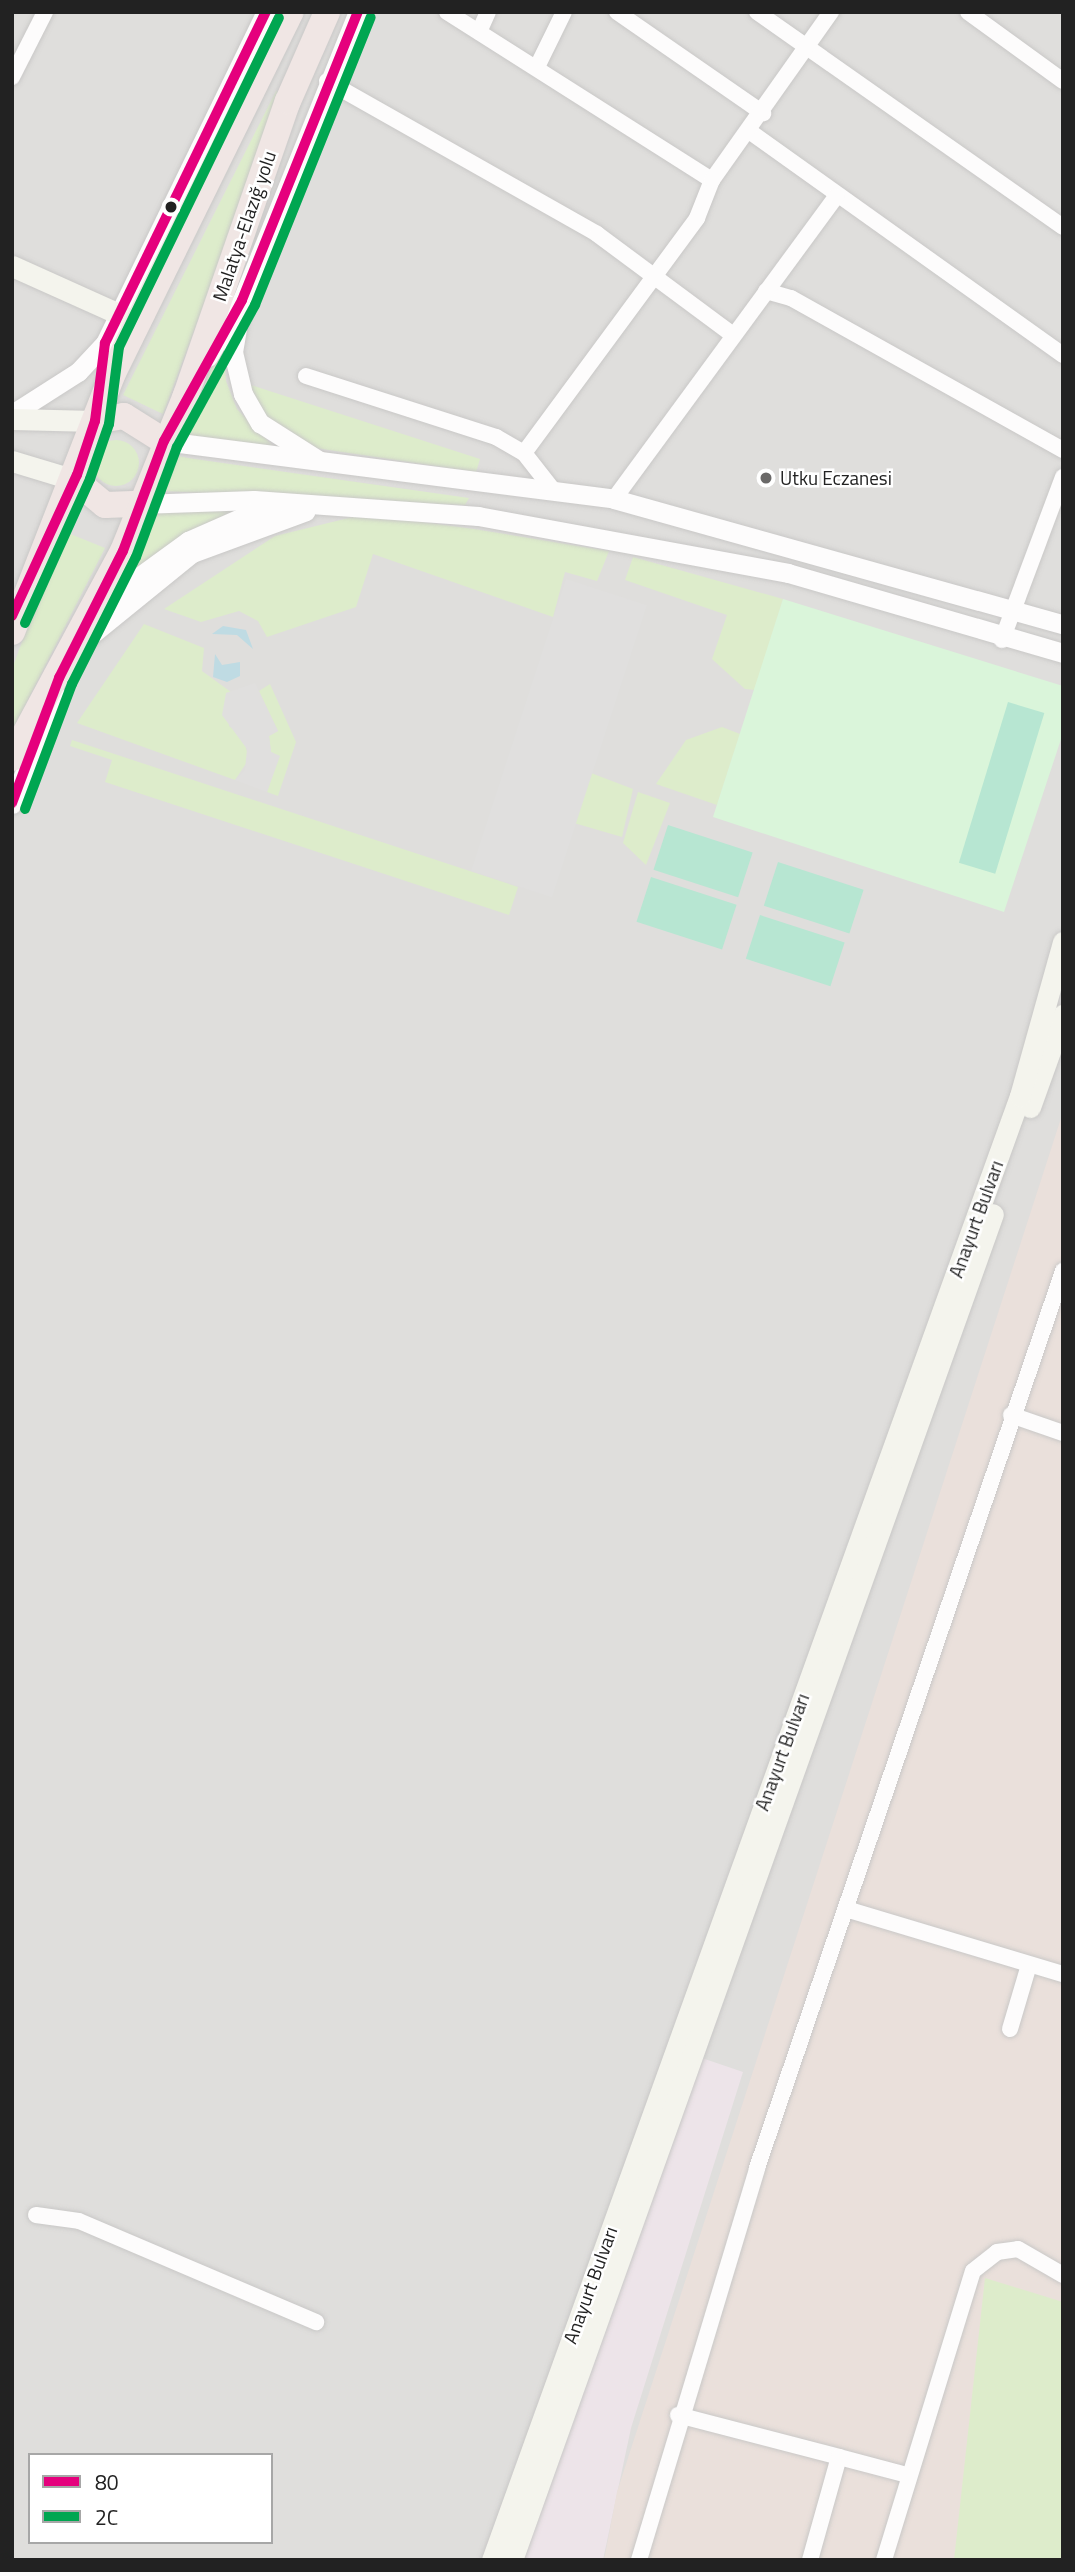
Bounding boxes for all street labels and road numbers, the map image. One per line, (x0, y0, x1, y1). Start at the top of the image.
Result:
street label: Malatya-Elazığ yolu (208, 148, 280, 304)
street label: Anayurt Bulvarı (944, 1157, 1008, 1281)
street label: Anayurt Bulvarı (750, 1690, 814, 1814)
street label: Anayurt Bulvarı (558, 2223, 622, 2347)

